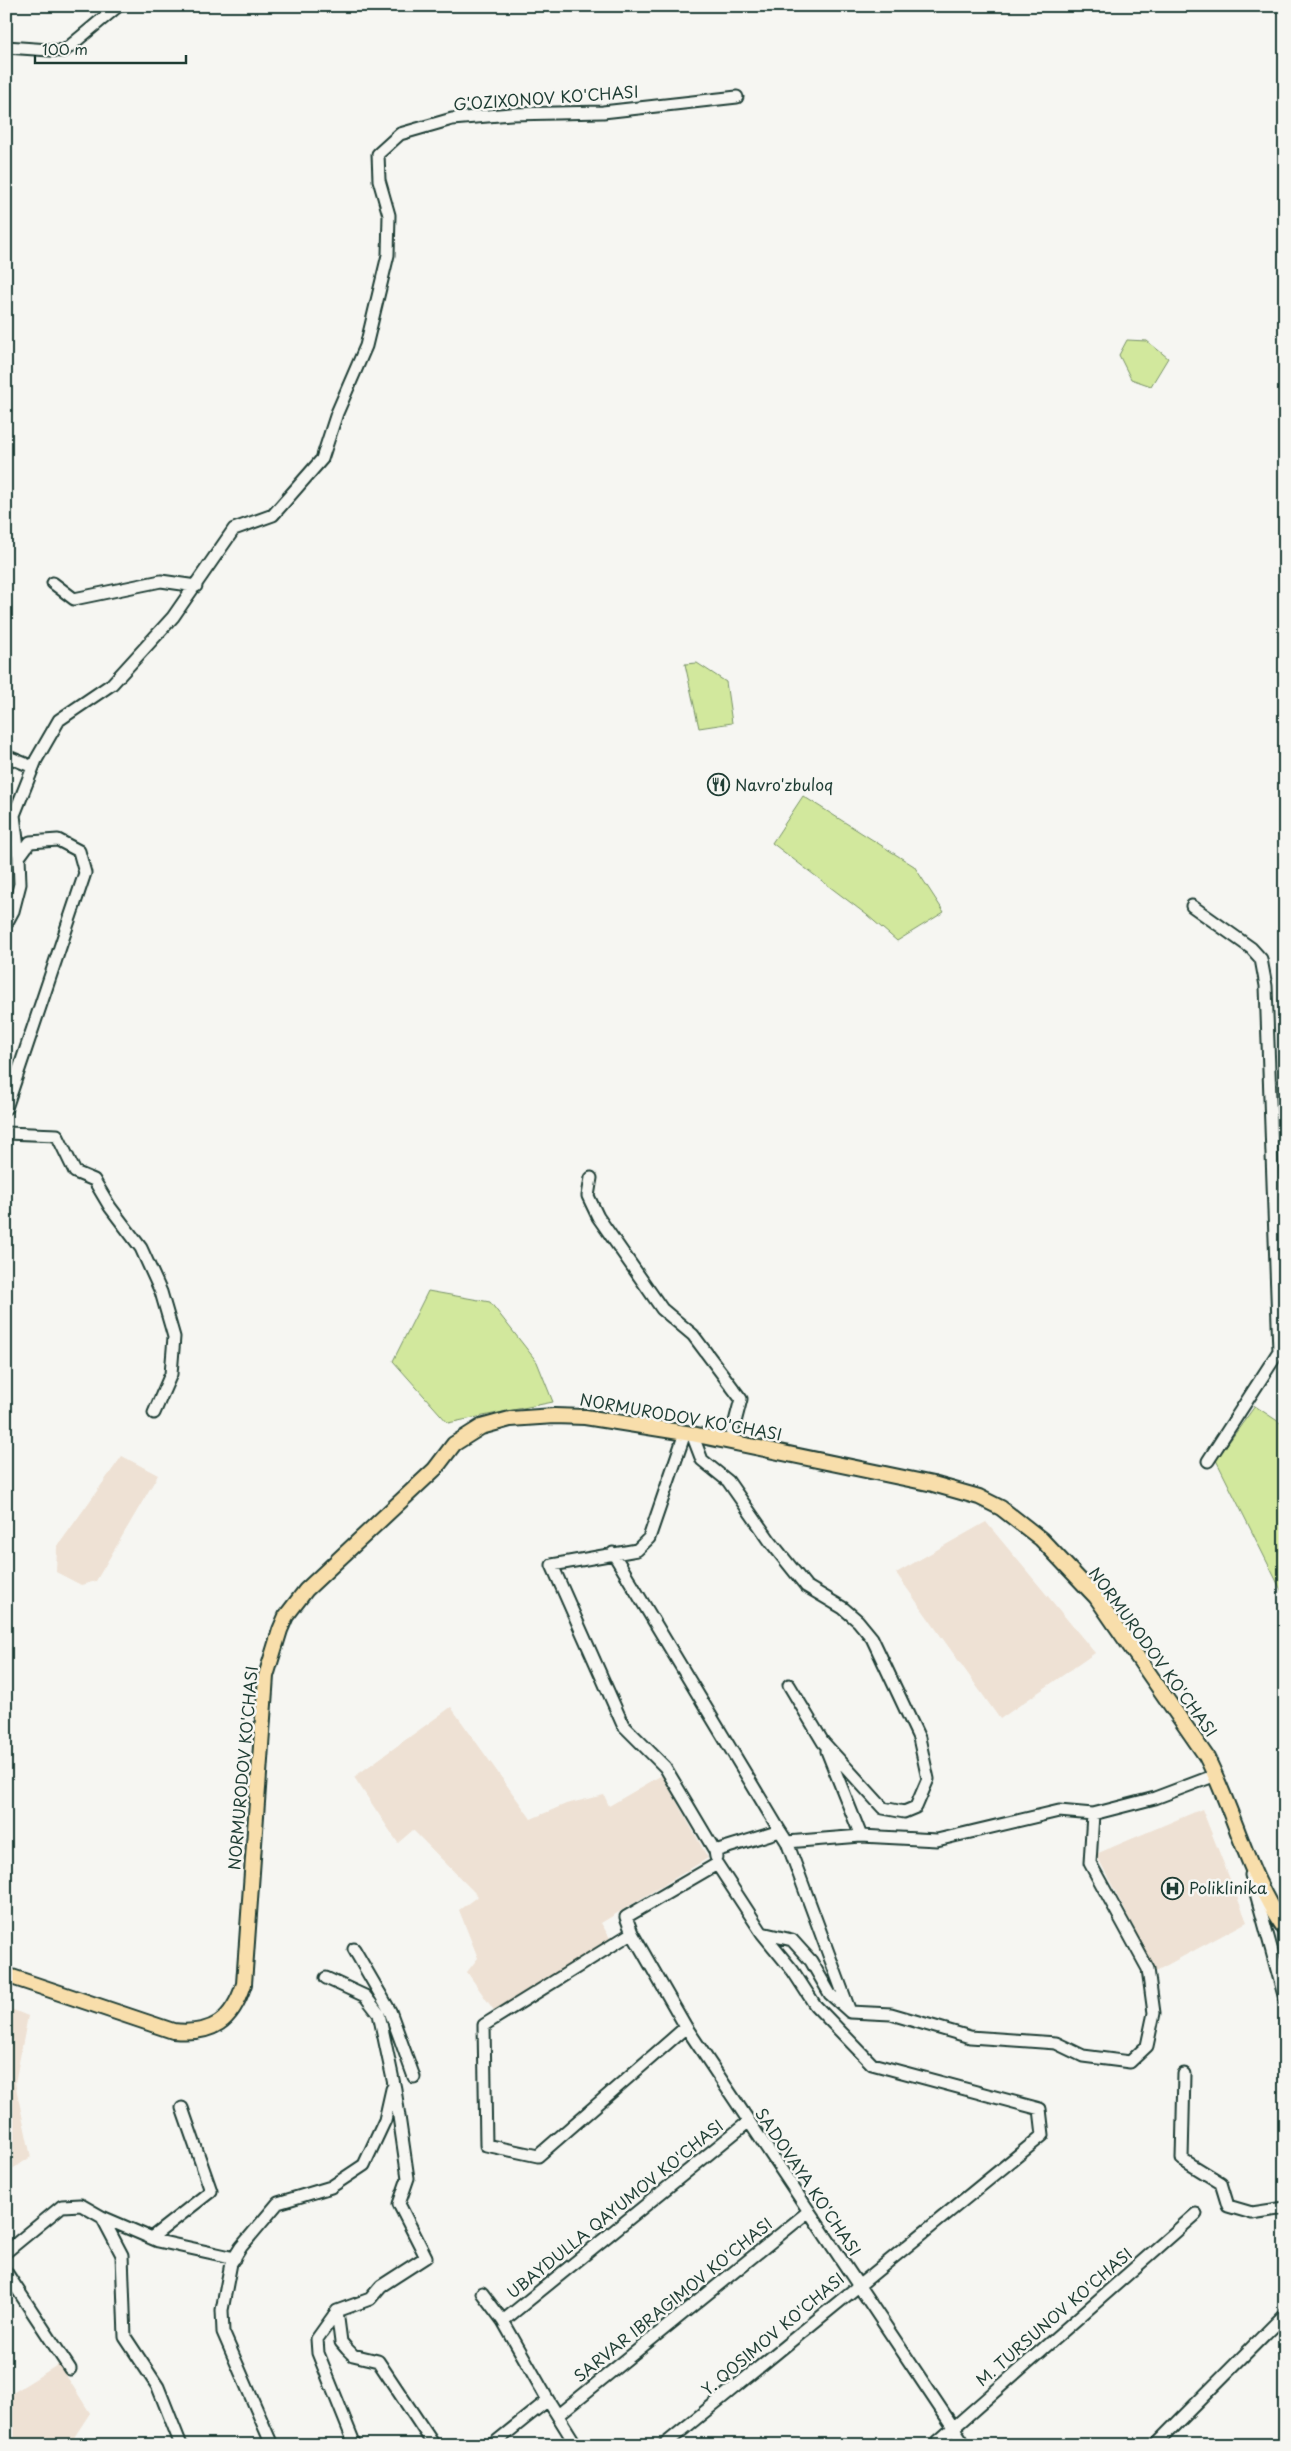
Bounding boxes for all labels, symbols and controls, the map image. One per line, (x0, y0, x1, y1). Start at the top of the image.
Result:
scale bar (35, 32, 186, 64)
text: 100 m (42, 37, 88, 60)
street label: G'OZIXONOV KO'CHASI (452, 79, 639, 115)
place label: Navro'zbuloq (735, 772, 833, 796)
restaurant icon: Navro'zbuloq (707, 773, 731, 797)
street label: NORMURODOV KO'CHASI (578, 1386, 784, 1446)
street label: NORMURODOV KO'CHASI (1084, 1561, 1224, 1741)
street label: NORMURODOV KO'CHASI (221, 1665, 263, 1871)
place label: Poliklinika (1189, 1875, 1267, 1899)
hospital icon: Poliklinika (1161, 1876, 1185, 1900)
street label: SADOVAYA KO'CHASI (750, 2102, 868, 2260)
street label: UBAYDULLA QAYUMOV KO'CHASI (501, 2113, 728, 2303)
street label: SARVAR IBRAGIMOV KO'CHASI (568, 2211, 777, 2387)
street label: M. TURSUNOV KO'CHASI (970, 2241, 1137, 2391)
street label: Y. QOSIMOV KO'CHASI (696, 2266, 849, 2400)

